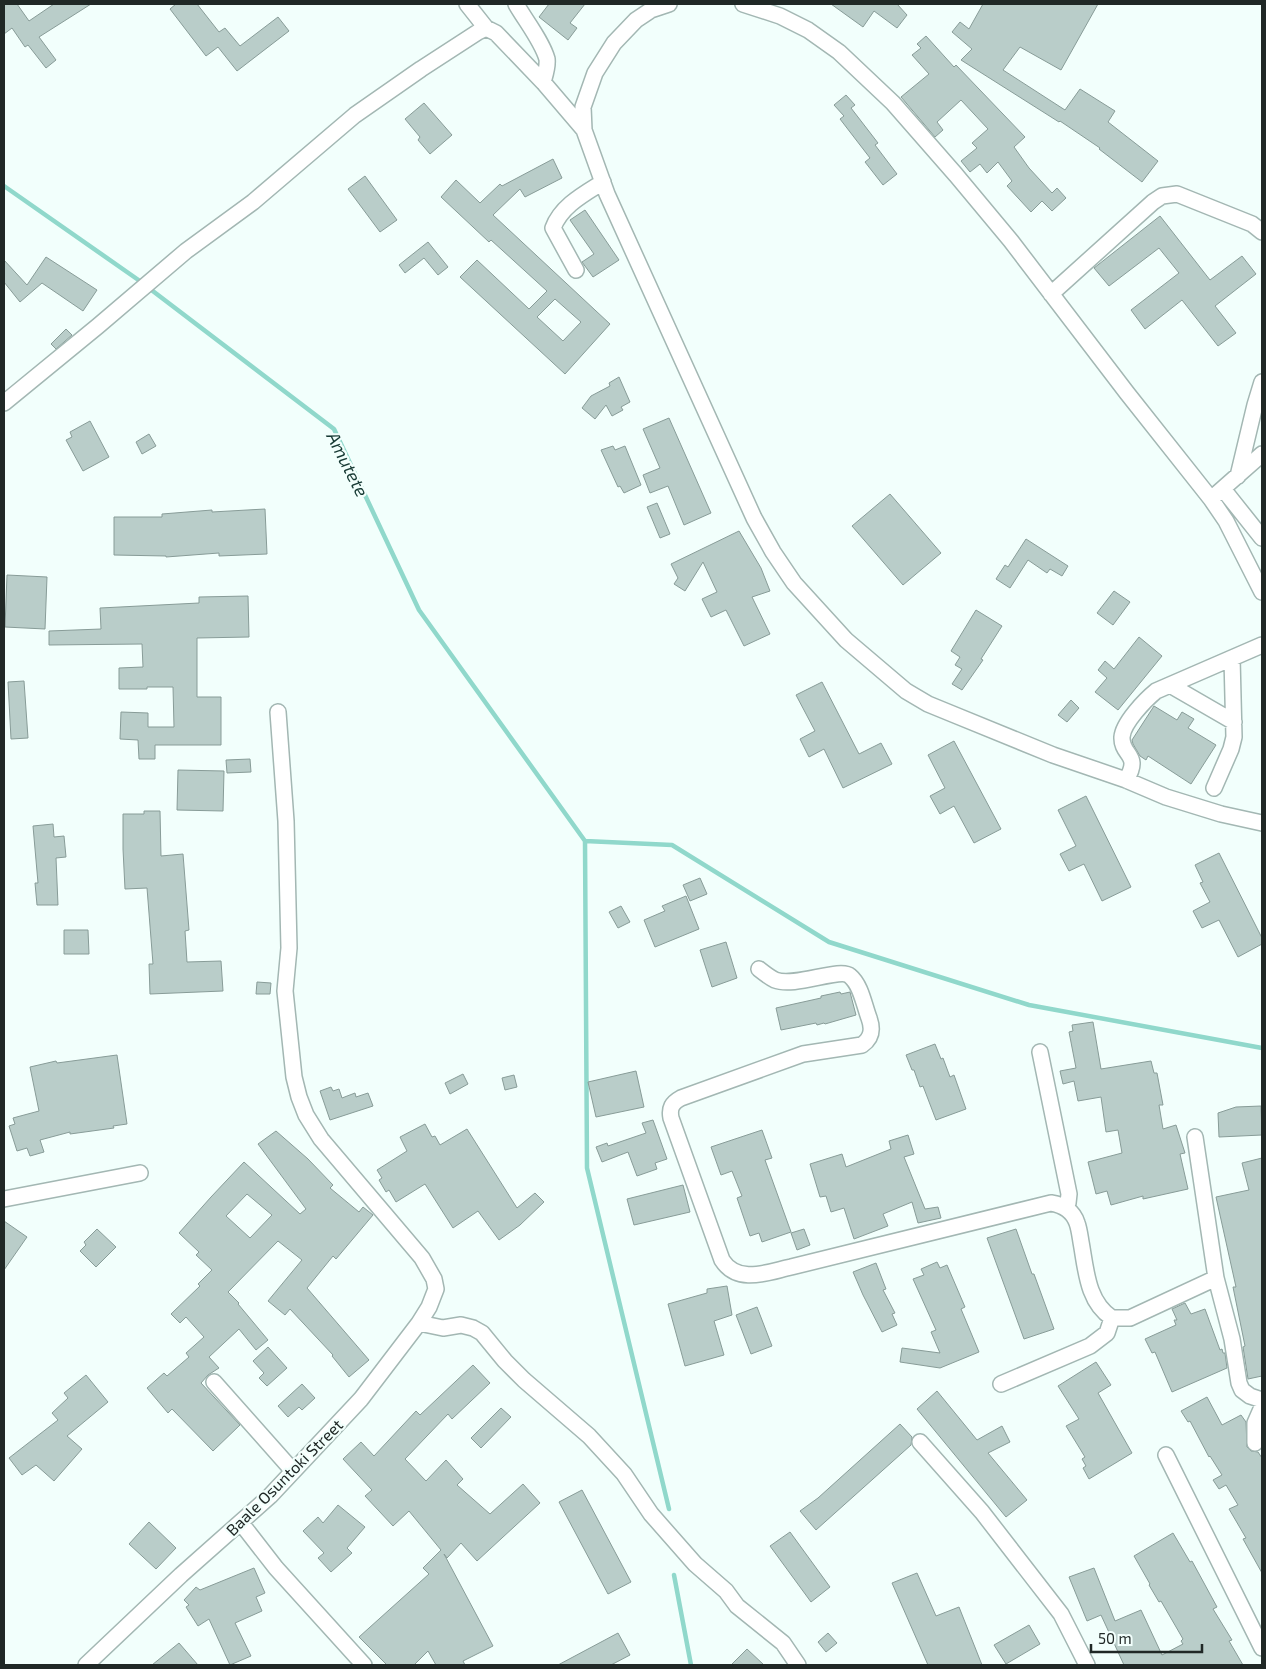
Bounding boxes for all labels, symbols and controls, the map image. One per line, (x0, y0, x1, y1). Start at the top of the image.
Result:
water label: Amutete (322, 427, 374, 500)
street label: Baale Osuntoki Street (222, 1415, 346, 1539)
scale bar (1091, 1622, 1202, 1654)
text: 50 m (1098, 1629, 1132, 1647)

